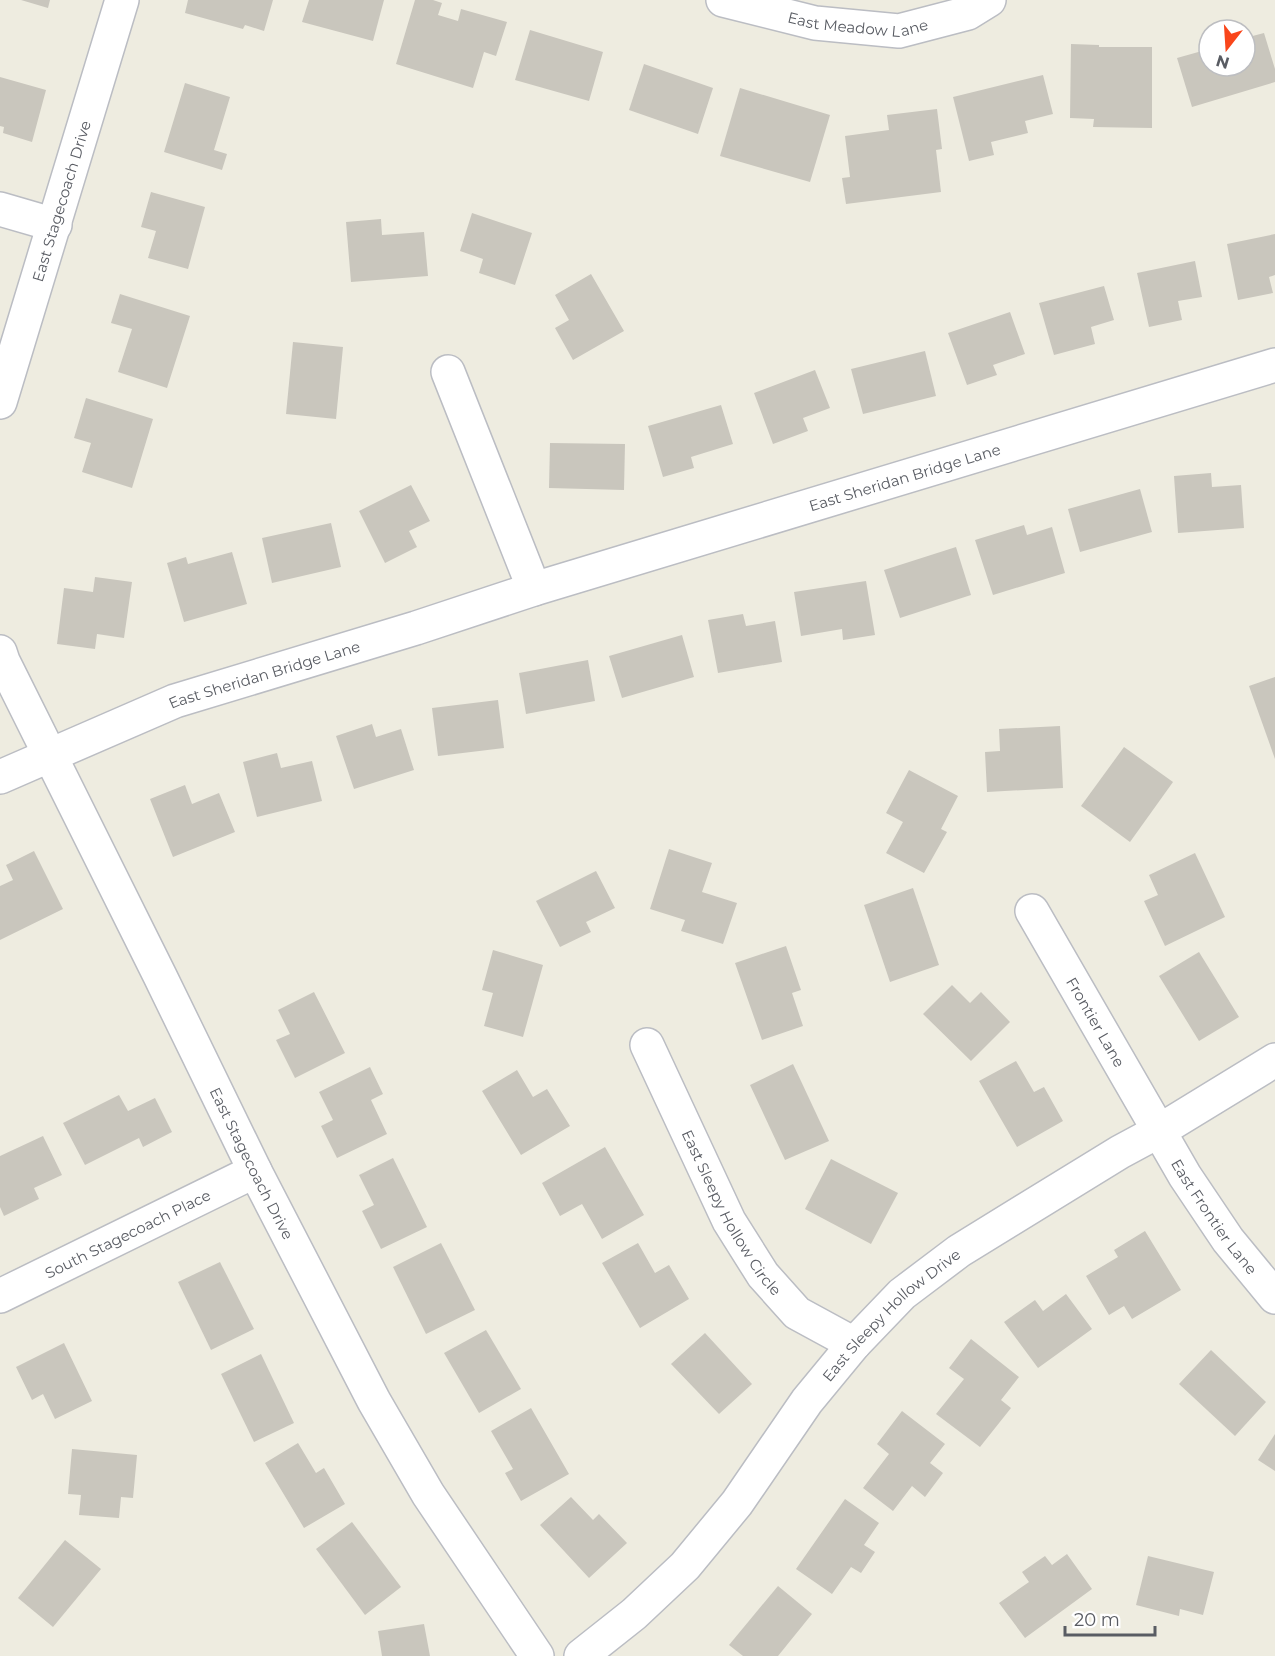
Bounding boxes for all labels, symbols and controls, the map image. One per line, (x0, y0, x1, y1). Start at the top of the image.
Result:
street label: East Meadow Lane (786, 7, 930, 41)
north arrow (1197, 18, 1257, 78)
text: N (1214, 51, 1232, 73)
street label: East Stagecoach Drive (28, 118, 94, 284)
street label: East Sheridan Bridge Lane (806, 439, 1003, 515)
street label: East Sheridan Bridge Lane (165, 636, 362, 712)
street label: Frontier Lane (1063, 973, 1129, 1070)
street label: East Stagecoach Drive (206, 1084, 298, 1242)
street label: East Sleepy Hollow Circle (678, 1126, 786, 1299)
street label: East Frontier Lane (1168, 1155, 1262, 1278)
street label: South Stagecoach Place (42, 1185, 213, 1282)
street label: East Sleepy Hollow Drive (818, 1244, 964, 1385)
scale bar (1065, 1599, 1155, 1637)
text: 20 m (1074, 1609, 1120, 1631)

